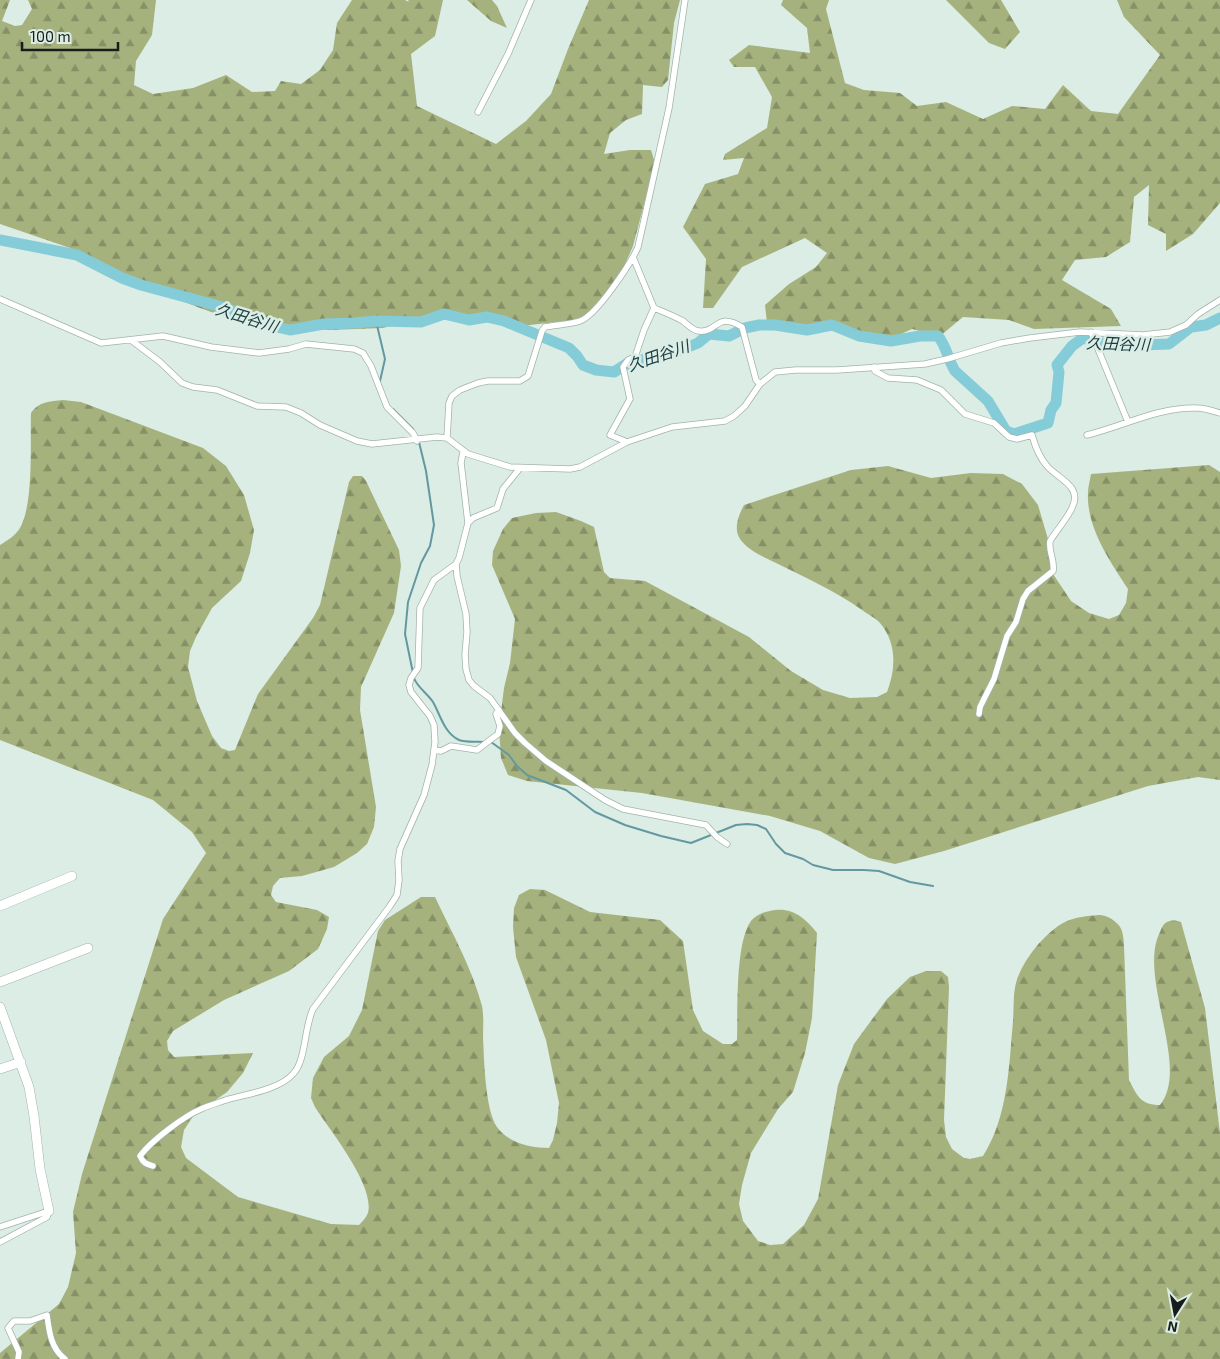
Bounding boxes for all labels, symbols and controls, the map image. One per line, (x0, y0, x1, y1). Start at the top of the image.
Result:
scale bar (22, 20, 119, 52)
text: 100 m (30, 27, 71, 45)
water label: 久田谷川 (214, 299, 282, 336)
water label: 久田谷川 (1086, 332, 1152, 354)
water label: 久田谷川 (625, 335, 693, 374)
north arrow (1150, 1289, 1200, 1339)
text: N (1166, 1318, 1179, 1337)

